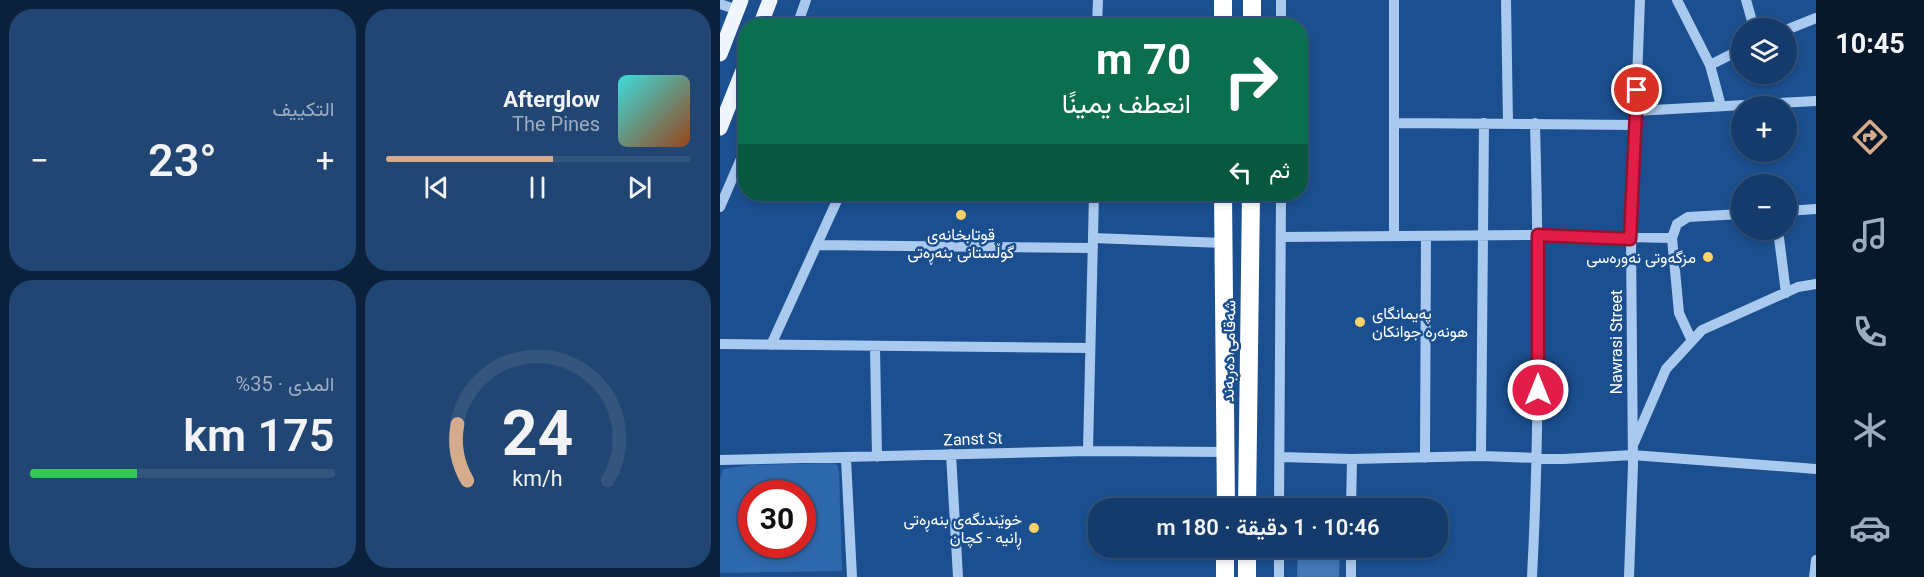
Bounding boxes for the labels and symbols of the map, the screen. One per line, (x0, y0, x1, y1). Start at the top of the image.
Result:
pin (1611, 64, 1662, 115)
marker: قوتابخانه‌ی گوڵستانی بنه‌ڕه‌تی (954, 208, 968, 222)
place label: قوتابخانه‌ی گوڵستانی بنه‌ڕه‌تی (908, 225, 1014, 265)
place label: مزگەوتی نەورەسی (1586, 248, 1696, 268)
marker: مزگەوتی نەورەسی (1701, 250, 1715, 264)
street label: Nawrasi Street (1607, 290, 1626, 394)
street label: شەقامی دەربەند (1219, 300, 1240, 402)
place label: پەیمانگای هونەرە جوانکان (1372, 304, 1468, 342)
marker: پەیمانگای هونەرە جوانکان (1353, 315, 1367, 329)
position arrow (1506, 358, 1570, 422)
street label: Zanst St (943, 428, 1003, 450)
speed limit sign: 30 (738, 480, 816, 558)
place label: خوێندنگەی بنەڕەتی ڕانیە - کچان (904, 510, 1022, 550)
marker: خوێندنگەی بنەڕەتی ڕانیە - کچان (1027, 521, 1041, 535)

